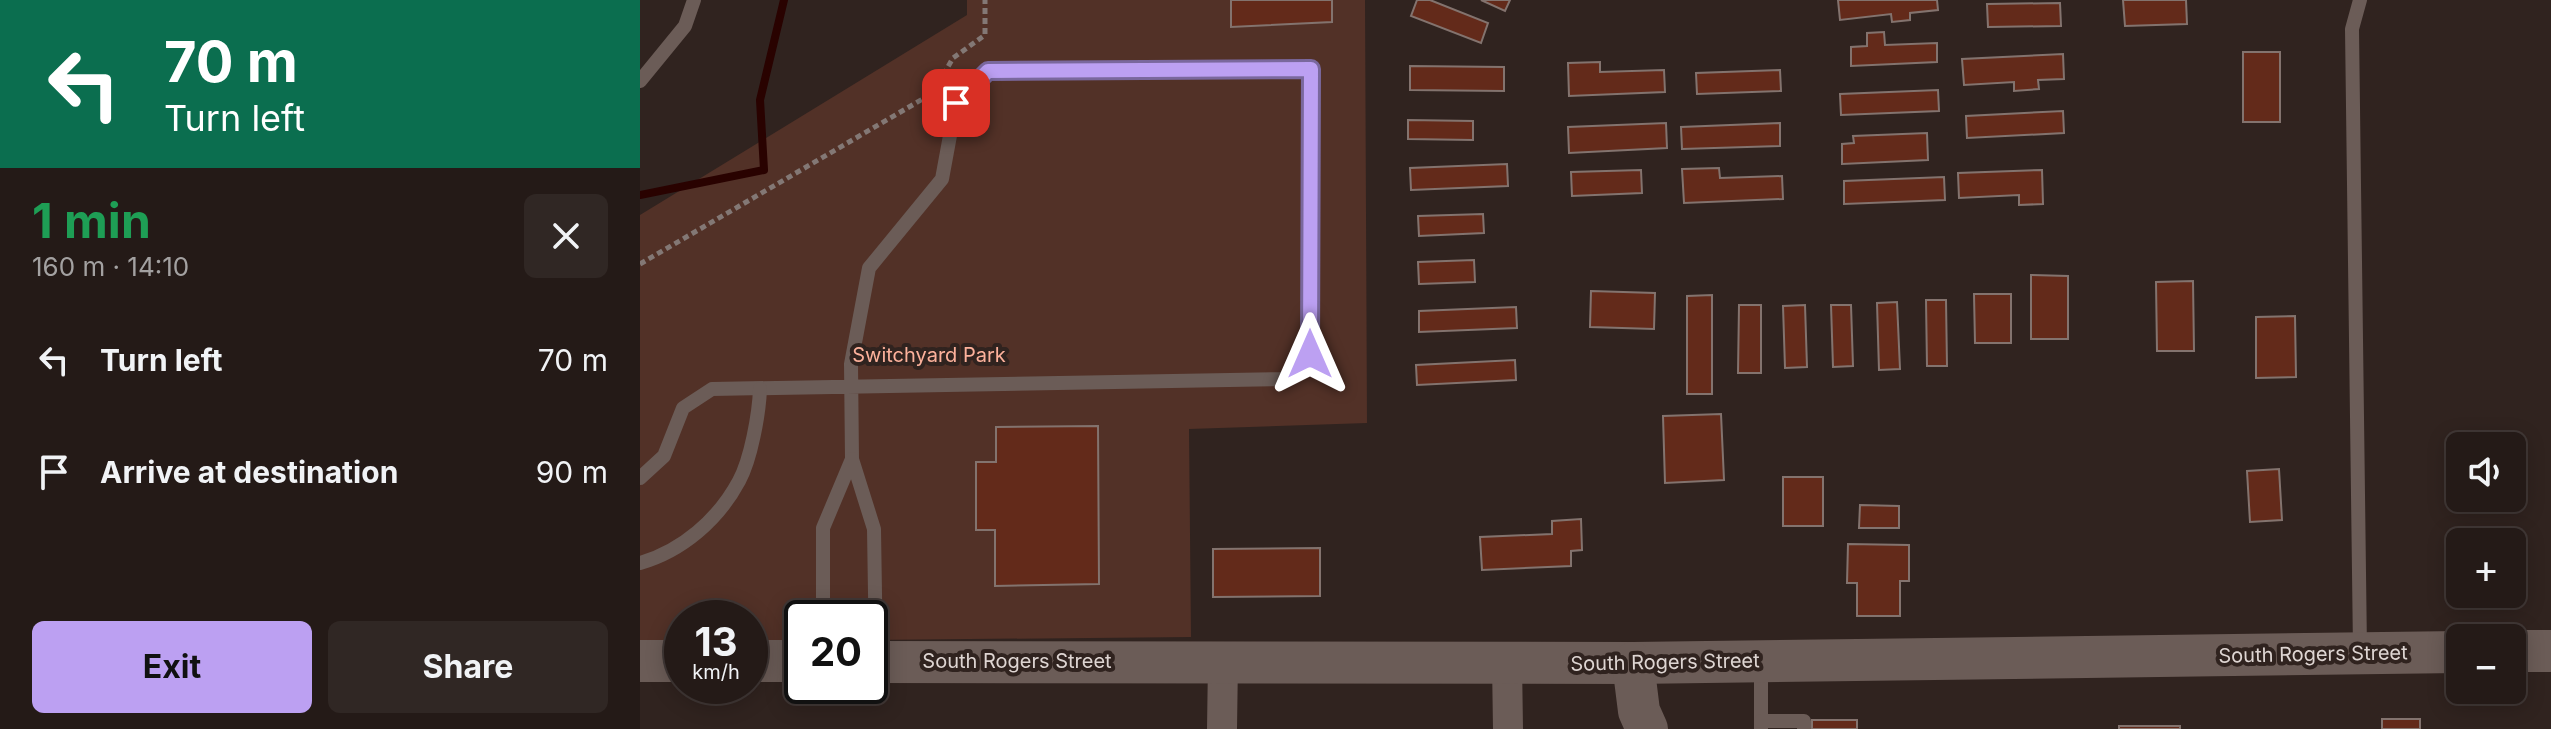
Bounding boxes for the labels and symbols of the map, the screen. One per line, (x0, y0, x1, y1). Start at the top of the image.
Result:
pin (922, 69, 990, 137)
position arrow (1268, 312, 1352, 396)
park label: Switchyard Park (852, 343, 1006, 367)
speed limit sign: 20 (784, 600, 888, 704)
street label: South Rogers Street (2218, 640, 2408, 668)
street label: South Rogers Street (1570, 648, 1760, 676)
street label: South Rogers Street (922, 649, 1112, 673)

